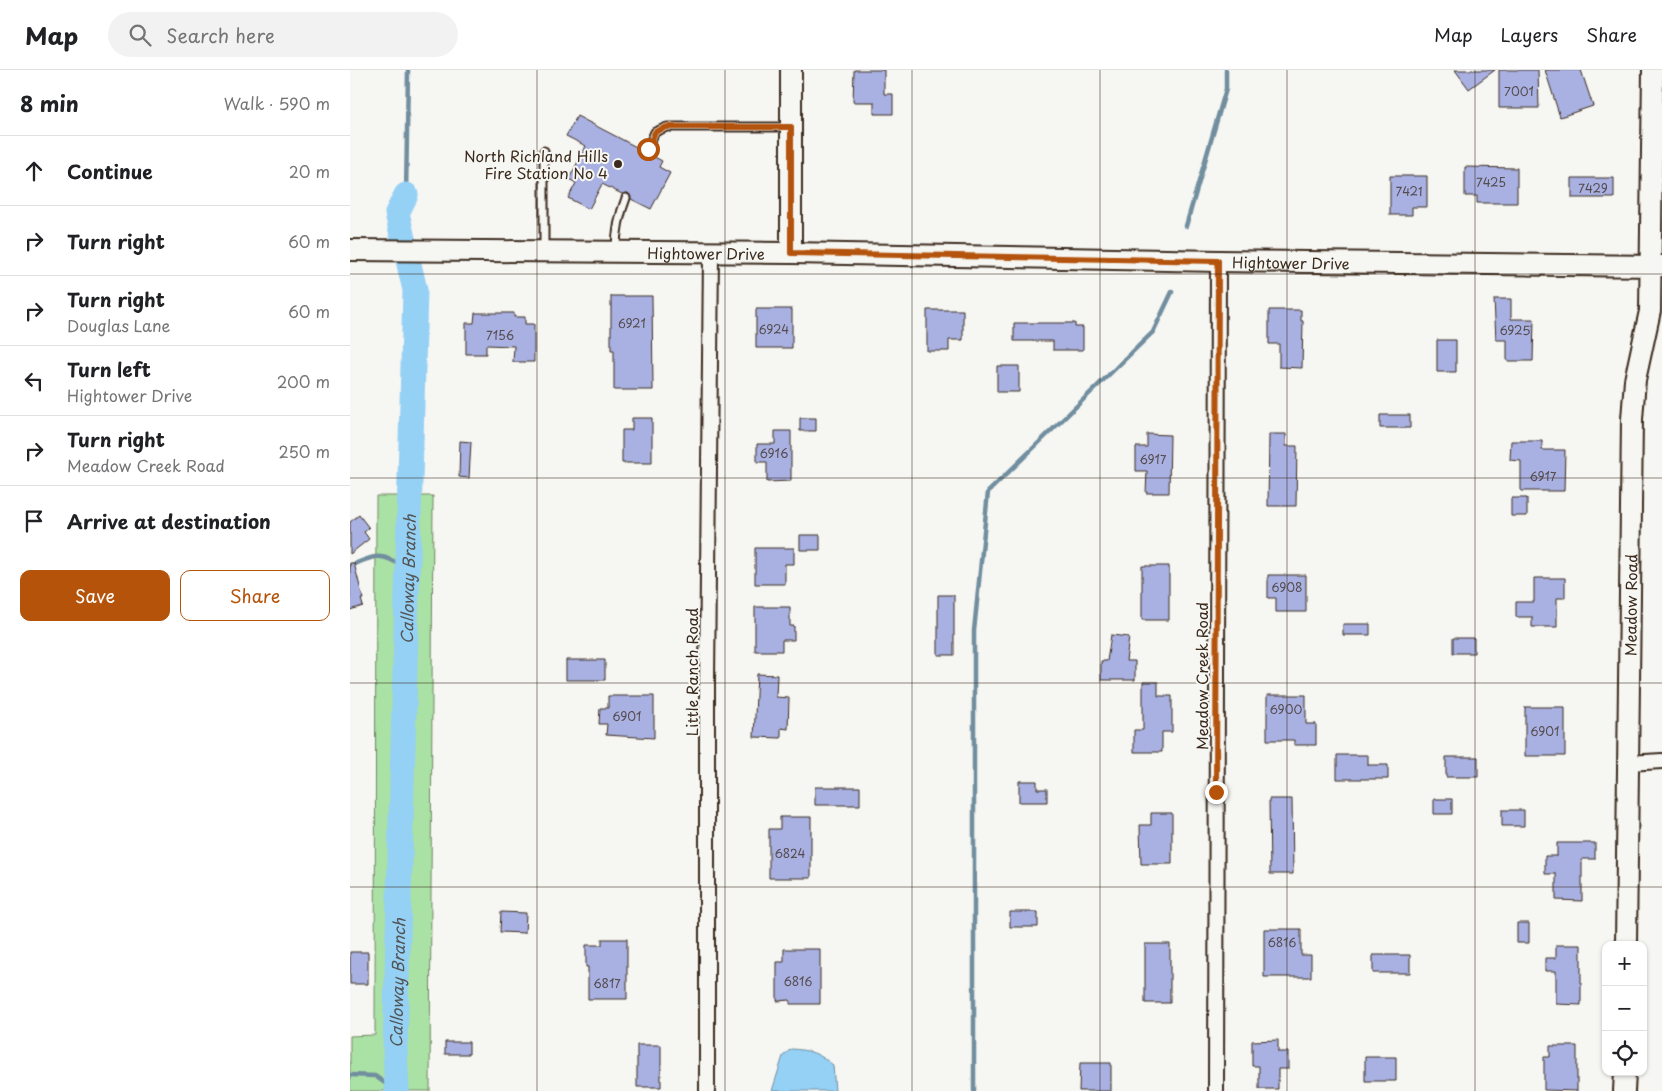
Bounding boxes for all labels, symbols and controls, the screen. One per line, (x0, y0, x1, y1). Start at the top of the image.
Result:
search box (108, 12, 458, 57)
text: Map (25, 17, 78, 53)
icon: search (126, 21, 154, 49)
text: Search here (166, 21, 275, 49)
text: Map (1434, 21, 1473, 48)
text: Layers (1501, 21, 1558, 48)
text: Share (1586, 21, 1637, 48)
house number: 7001 (1504, 82, 1534, 100)
text: 8 min (20, 87, 79, 119)
text: Walk · 590 m (224, 91, 330, 115)
route start (637, 138, 660, 161)
place label: North Richland Hills Fire Station No 4 (464, 144, 608, 184)
icon: ahead (20, 157, 48, 185)
text: Continue (67, 157, 153, 185)
marker: North Richland Hills Fire Station No 4 (612, 158, 624, 170)
text: 20 m (289, 159, 330, 183)
house number: 7425 (1476, 173, 1506, 191)
house number: 7429 (1578, 179, 1608, 197)
house number: 7421 (1395, 182, 1423, 200)
icon: right (20, 227, 48, 255)
text: Turn right (67, 227, 165, 255)
text: 60 m (288, 229, 330, 253)
street label: Hightower Drive (647, 241, 765, 264)
street label: Hightower Drive (1232, 250, 1350, 274)
text: Turn right (67, 285, 165, 313)
icon: right (20, 297, 48, 325)
text: 60 m (288, 299, 330, 323)
text: Douglas Lane (67, 313, 171, 337)
house number: 6921 (618, 314, 646, 332)
house number: 6924 (759, 320, 789, 338)
house number: 6925 (1500, 321, 1530, 339)
house number: 7156 (486, 326, 514, 344)
text: Turn left (67, 355, 151, 383)
icon: left (20, 367, 48, 395)
text: 200 m (277, 369, 330, 393)
text: Hightower Drive (67, 383, 192, 407)
text: Turn right (67, 425, 165, 453)
icon: right (20, 437, 48, 465)
text: 250 m (279, 439, 330, 463)
house number: 6916 (760, 444, 788, 462)
house number: 6917 (1140, 450, 1167, 468)
text: Meadow Creek Road (67, 453, 225, 477)
house number: 6917 (1530, 467, 1557, 485)
icon: arrive (20, 507, 48, 535)
text: Arrive at destination (67, 507, 271, 535)
water label: Calloway Branch (394, 513, 421, 644)
street label: Meadow Road (1618, 554, 1642, 656)
button: Save (20, 570, 170, 621)
button: Share (180, 570, 330, 621)
house number: 6908 (1272, 578, 1302, 596)
street label: Meadow Creek Road (1190, 602, 1213, 750)
street label: Little Ranch Road (680, 608, 703, 736)
house number: 6900 (1270, 700, 1302, 718)
house number: 6901 (613, 707, 641, 725)
house number: 6901 (1531, 722, 1559, 740)
route end (1205, 781, 1228, 804)
house number: 6824 (775, 844, 805, 862)
water label: Calloway Branch (383, 917, 410, 1048)
house number: 6816 (1268, 933, 1296, 951)
map controls (1602, 941, 1647, 1076)
button: + (1602, 941, 1647, 986)
house number: 6816 (784, 972, 812, 990)
house number: 6817 (593, 974, 621, 992)
button: − (1602, 986, 1647, 1031)
button: locate (1602, 1031, 1647, 1076)

